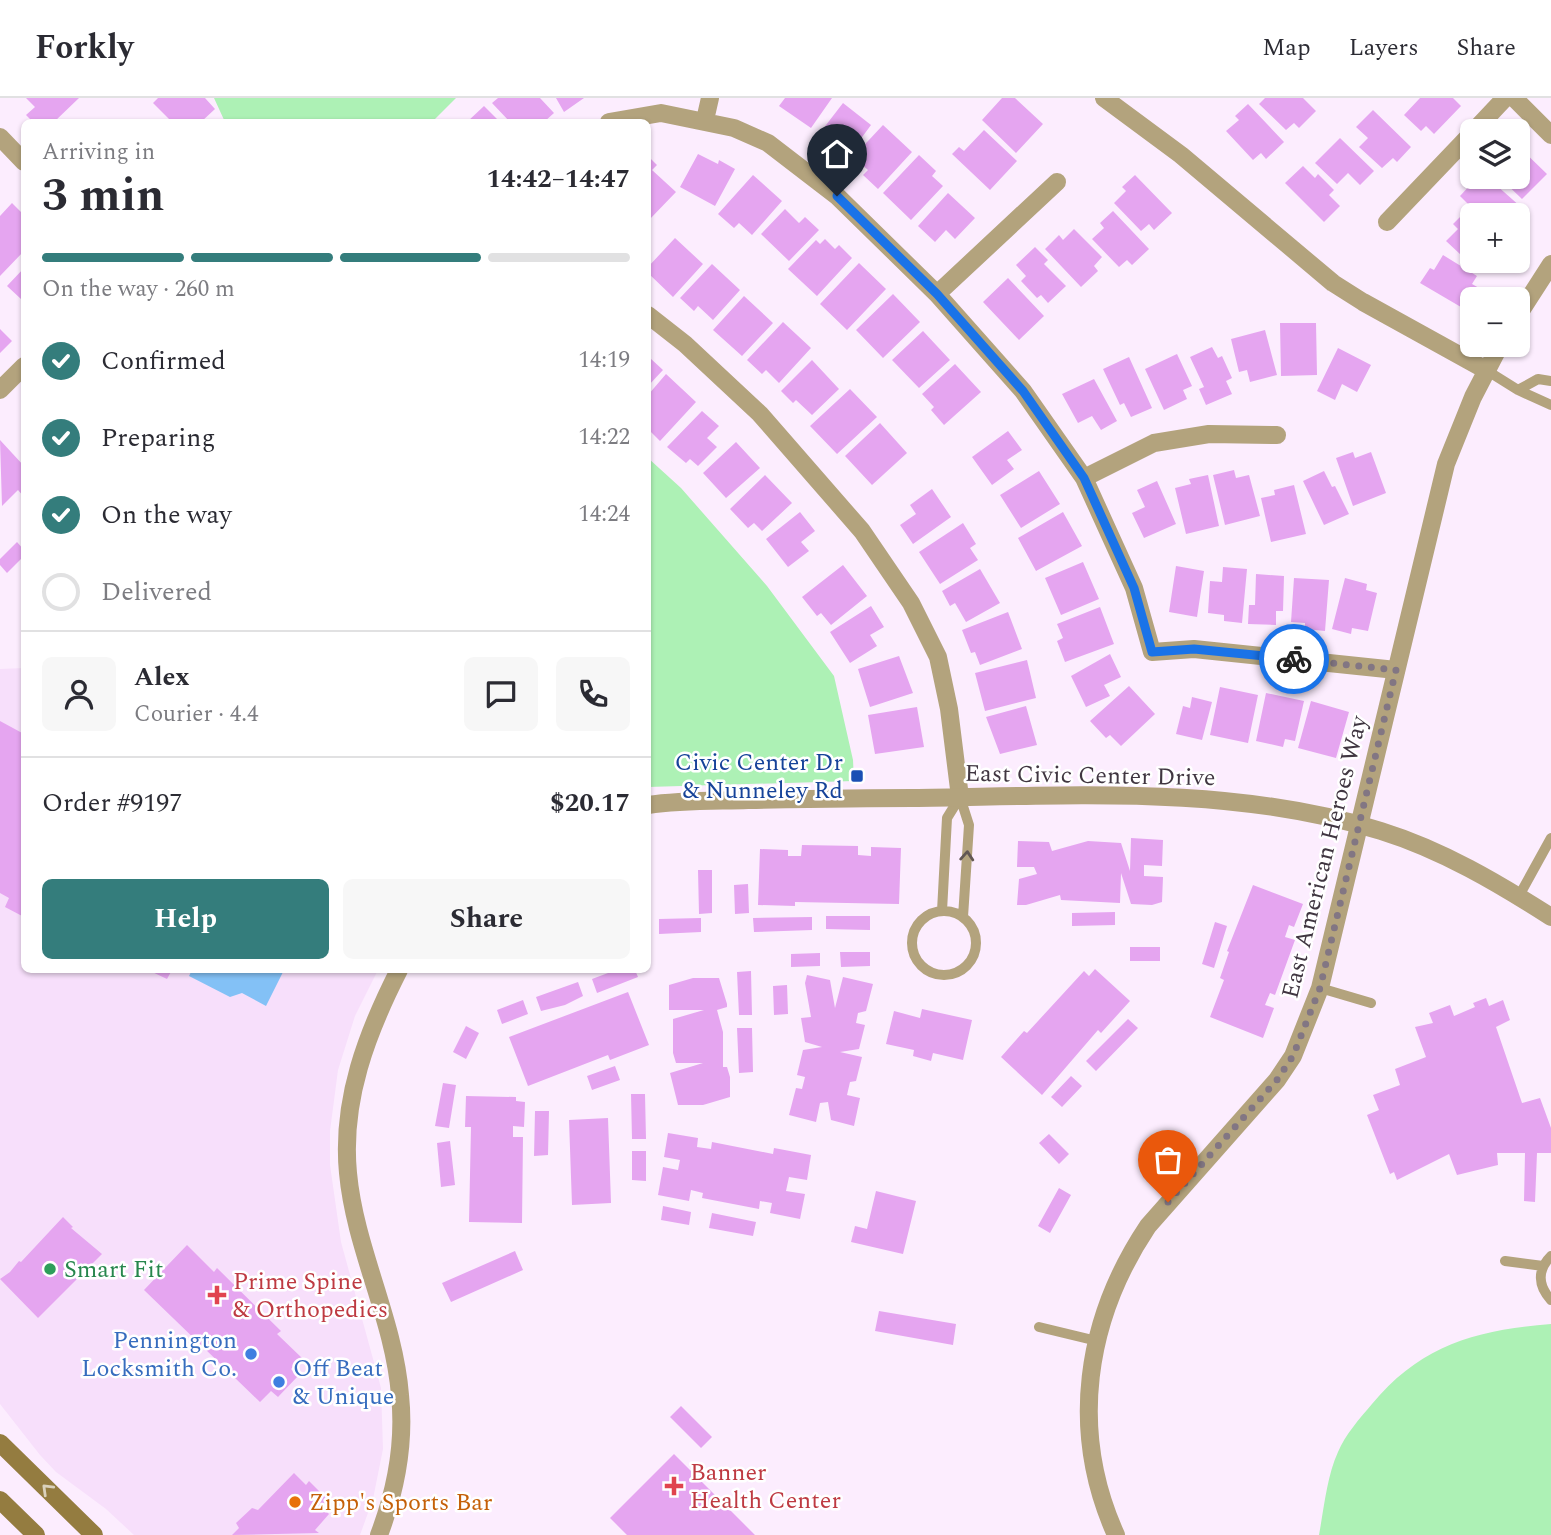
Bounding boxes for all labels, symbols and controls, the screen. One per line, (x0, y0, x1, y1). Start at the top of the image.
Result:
text: Forkly (35, 23, 134, 73)
text: Map (1262, 30, 1311, 66)
text: Layers (1349, 30, 1419, 66)
text: Share (1457, 30, 1516, 66)
map controls (1460, 119, 1530, 357)
button: layers (1460, 119, 1530, 189)
pin (807, 124, 867, 196)
text: Arriving in (42, 135, 155, 170)
icon: home (818, 135, 856, 173)
text: 14:42–14:47 (486, 159, 630, 199)
text: 3 min (42, 161, 164, 231)
button: + (1460, 203, 1530, 273)
text: On the way · 260 m (42, 272, 235, 307)
button: − (1460, 287, 1530, 357)
text: Confirmed (101, 341, 226, 381)
icon: check (42, 342, 80, 380)
text: 14:19 (578, 343, 630, 378)
text: Preparing (101, 418, 215, 458)
icon: check (42, 419, 80, 457)
text: 14:22 (578, 420, 630, 455)
text: On the way (101, 495, 232, 535)
icon: check (42, 496, 80, 534)
text: 14:24 (578, 497, 630, 532)
text: Delivered (101, 572, 212, 612)
courier (1259, 624, 1329, 694)
icon: bike (1275, 640, 1313, 678)
button: person (42, 657, 116, 731)
text: Alex (134, 657, 189, 697)
button: chat (464, 657, 538, 731)
button: phone (556, 657, 630, 731)
text: Courier · 4.4 (134, 697, 259, 732)
street label: East American Heroes Way (1272, 711, 1378, 1002)
place label: Civic Center Dr & Nunneley Rd (675, 745, 843, 809)
street label: East Civic Center Drive (964, 756, 1216, 796)
marker: Civic Center Dr & Nunneley Rd (849, 768, 865, 784)
text: Order #9197 (42, 783, 182, 823)
text: $20.17 (550, 783, 630, 823)
one-way arrow (959, 851, 974, 862)
button: Help (42, 879, 329, 959)
button: Share (343, 879, 630, 959)
pin (1138, 1130, 1198, 1202)
icon: bag (1149, 1141, 1187, 1179)
place label: Smart Fit (64, 1252, 164, 1288)
marker: Smart Fit (42, 1261, 58, 1277)
place label: Prime Spine & Orthopedics (233, 1264, 388, 1328)
marker: Prime Spine & Orthopedics (207, 1285, 227, 1305)
place label: Pennington Locksmith Co. (81, 1323, 237, 1387)
marker: Pennington Locksmith Co. (243, 1346, 259, 1362)
place label: Off Beat & Unique (293, 1351, 394, 1415)
marker: Off Beat & Unique (271, 1374, 287, 1390)
place label: Banner Health Center (690, 1455, 841, 1519)
marker: Banner Health Center (664, 1476, 684, 1496)
one-way arrow (42, 1485, 55, 1498)
place label: Zipp's Sports Bar (309, 1485, 492, 1521)
marker: Zipp's Sports Bar (287, 1494, 303, 1510)

